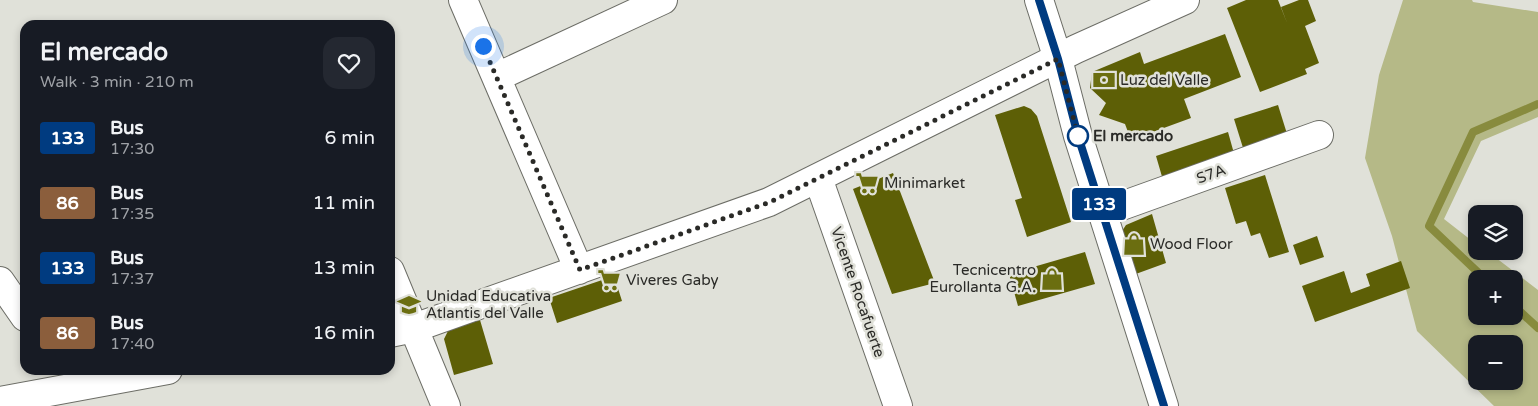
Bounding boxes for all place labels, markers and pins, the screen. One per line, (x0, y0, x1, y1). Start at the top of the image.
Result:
bank icon: Luz del Valle (1091, 67, 1117, 93)
place label: Luz del Valle (1120, 71, 1209, 89)
marker: El mercado (1067, 125, 1089, 147)
place label: El mercado (1093, 127, 1173, 145)
supermarket icon: Minimarket (854, 170, 880, 196)
place label: Minimarket (884, 174, 965, 192)
shop icon: Wood Floor (1121, 231, 1147, 257)
place label: Wood Floor (1150, 235, 1233, 253)
place label: Tecnicentro Eurollanta G.A. (930, 261, 1036, 296)
shop icon: Tecnicentro Eurollanta G.A. (1039, 266, 1065, 292)
supermarket icon: Viveres Gaby (596, 267, 622, 293)
place label: Viveres Gaby (626, 271, 719, 289)
place label: Unidad Educativa Atlantis del Valle (426, 287, 551, 322)
school or university icon: Unidad Educativa Atlantis del Valle (396, 292, 422, 318)

